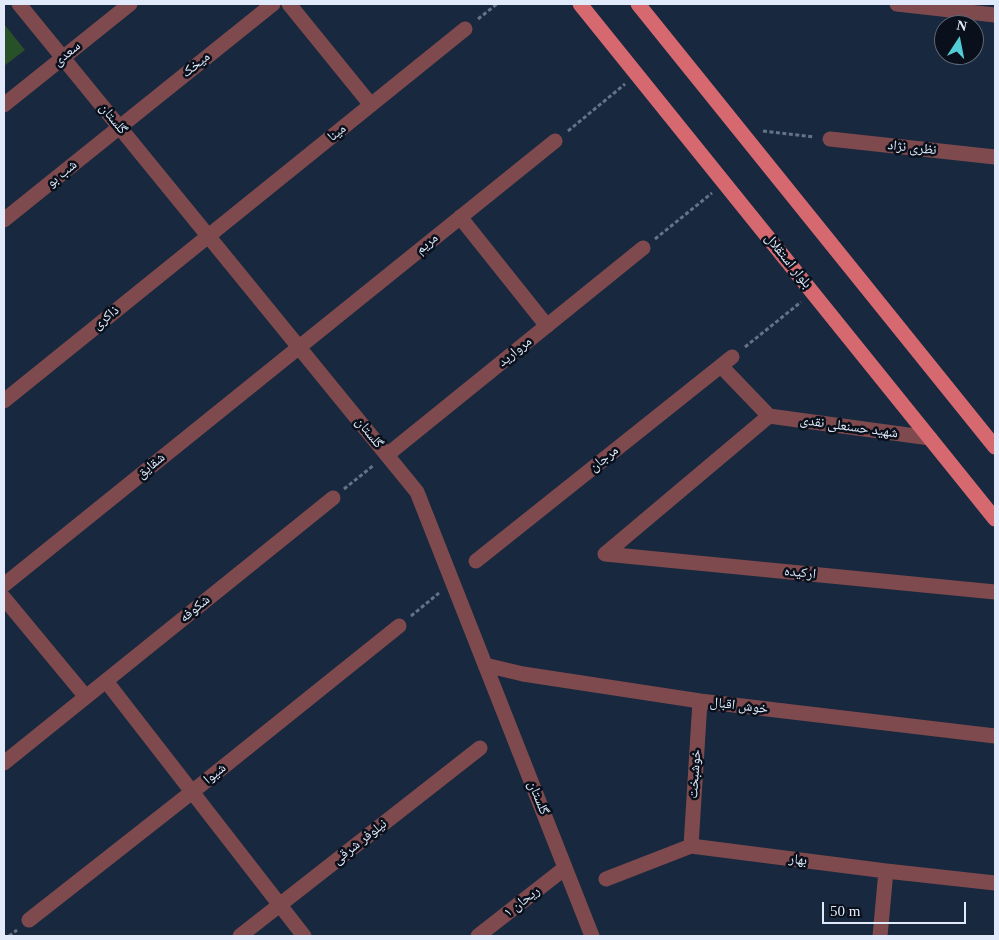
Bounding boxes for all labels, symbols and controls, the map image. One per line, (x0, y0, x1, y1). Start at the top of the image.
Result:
north arrow (934, 15, 984, 65)
text: N (955, 17, 968, 34)
street label: سعدی (50, 38, 84, 70)
street label: میخک (178, 49, 214, 81)
street label: گلستان (95, 100, 131, 138)
street label: مینا (324, 120, 350, 146)
street label: نظری نژاد (887, 137, 937, 159)
street label: شب بو (43, 157, 81, 191)
street label: مریم (412, 230, 442, 258)
street label: بلوار استقلال (761, 230, 815, 292)
street label: ذاکری (89, 302, 123, 334)
street label: مروارید (495, 333, 535, 371)
street label: شهید حسنعلی نقدی (799, 412, 899, 442)
street label: گلستان (351, 414, 387, 452)
street label: مرجان (586, 442, 622, 476)
street label: شقایق (133, 449, 169, 483)
street label: ارکیده (783, 563, 817, 583)
street label: شکوفه (176, 592, 214, 626)
street label: خوش اقبال (709, 694, 769, 718)
street label: خوشبخت (685, 749, 705, 799)
street label: شیوا (200, 760, 230, 788)
street label: گلستان (524, 778, 552, 818)
street label: نیلوفر شرقی (330, 816, 390, 868)
street label: بهار (788, 851, 808, 869)
street label: ریحان ۱ (501, 883, 543, 921)
scale bar (824, 892, 968, 924)
text: 50 m (830, 903, 860, 919)

